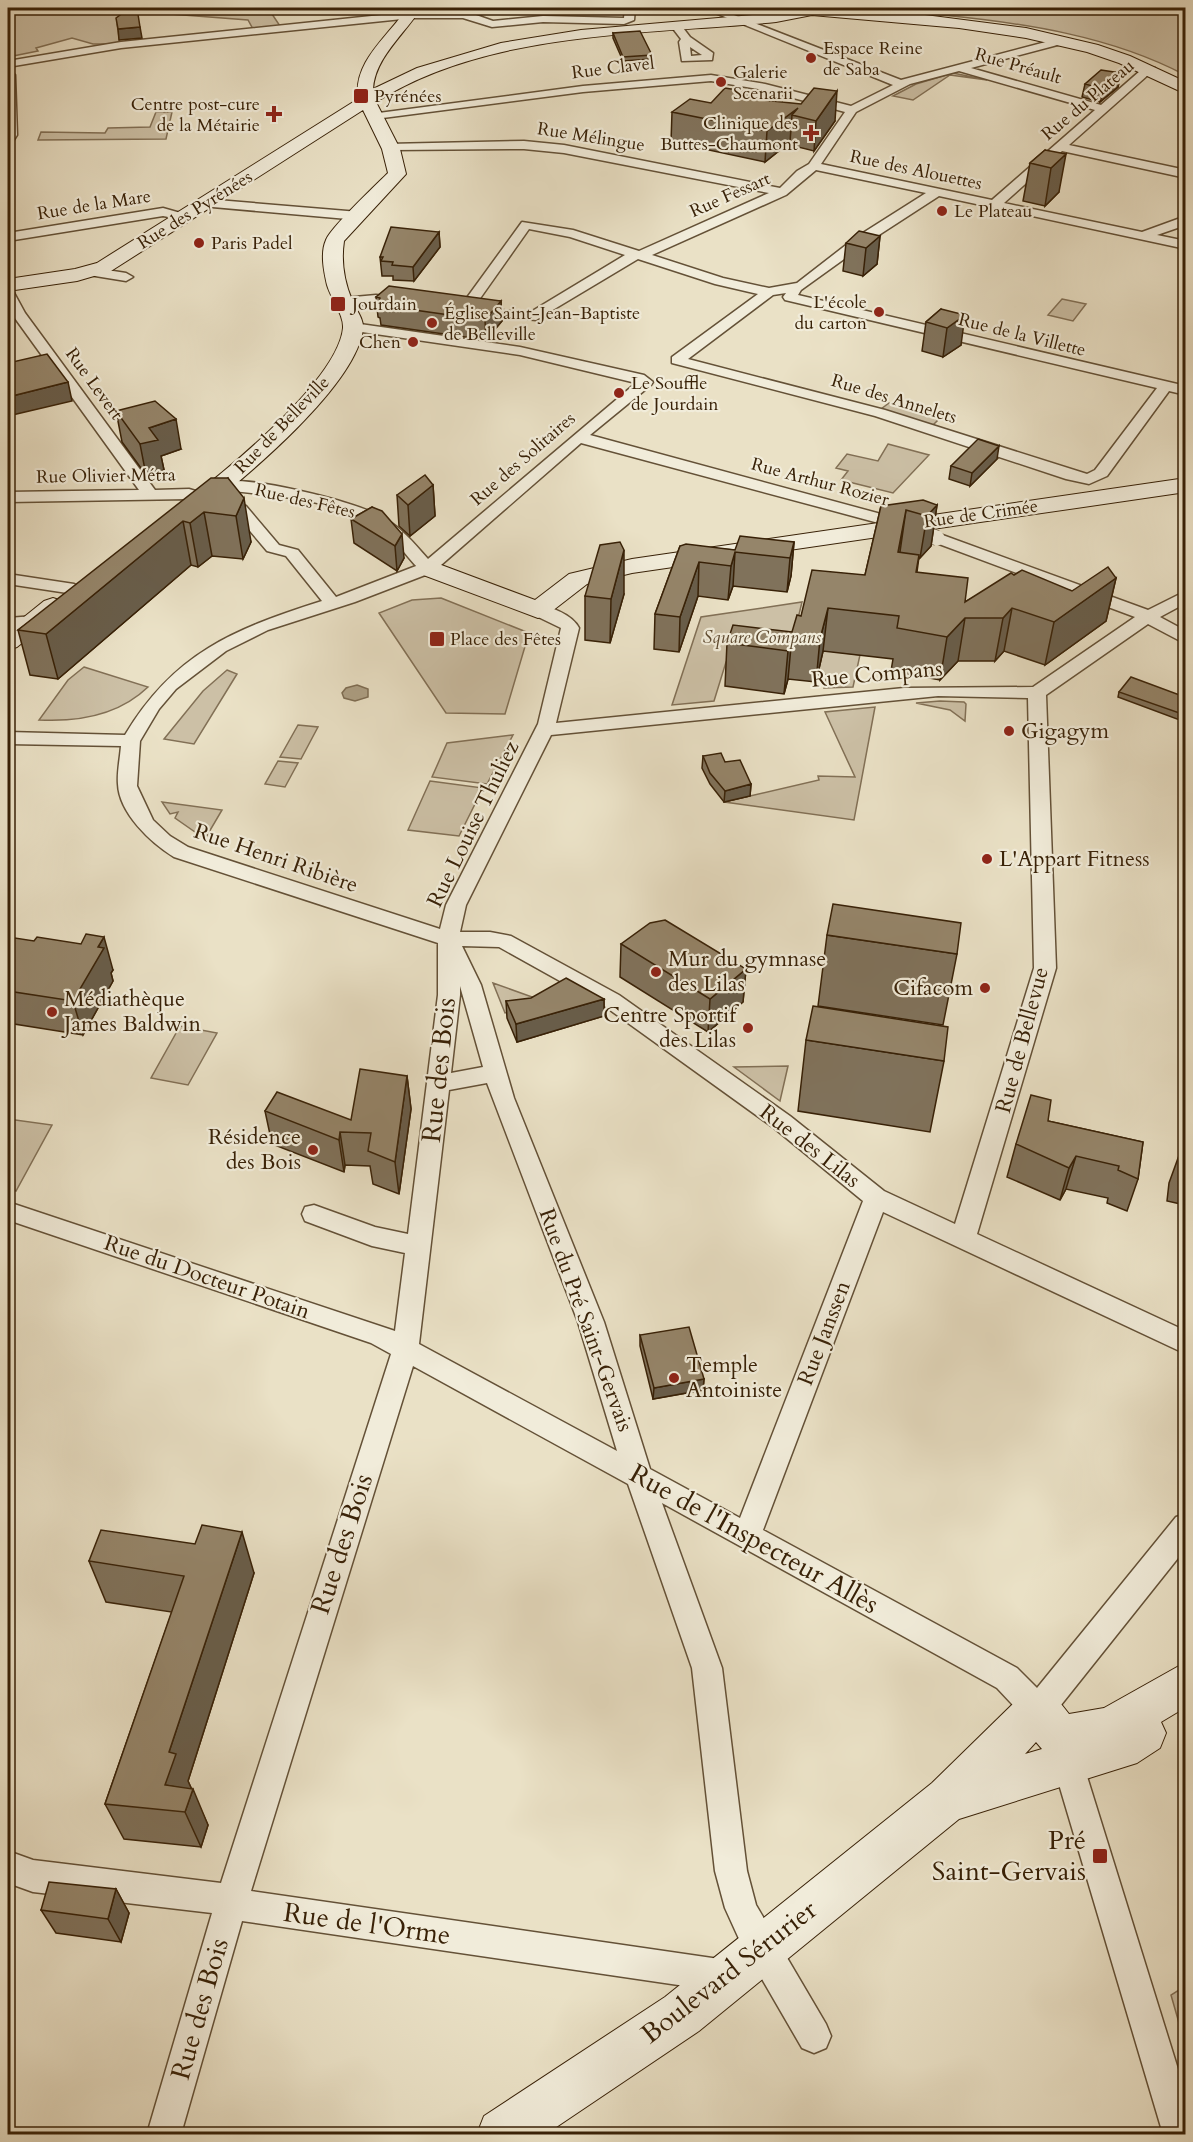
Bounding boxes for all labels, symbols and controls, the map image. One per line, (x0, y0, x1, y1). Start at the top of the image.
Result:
place label: Espace Reine de Saba (823, 36, 923, 82)
street label: Rue Préault (972, 42, 1064, 90)
street label: Rue Clavel (570, 50, 656, 85)
marker: Espace Reine de Saba (804, 51, 818, 65)
street label: Rue du Plateau (1036, 54, 1140, 146)
place label: Galerie Scenarii (733, 60, 793, 106)
marker: Galerie Scenarii (714, 75, 728, 89)
place label: Pyrénées (374, 84, 442, 109)
marker: Pyrénées (352, 87, 370, 105)
place label: Centre post-cure de la Métairie (131, 92, 260, 138)
marker: Centre post-cure de la Métairie (265, 105, 283, 123)
place label: Clinique des Buttes-Chaumont (660, 111, 798, 157)
street label: Rue Mélingue (535, 116, 647, 158)
marker: Clinique des Buttes-Chaumont (802, 124, 820, 142)
street label: Rue des Alouettes (848, 144, 984, 196)
street label: Rue des Pyrénées (133, 165, 257, 255)
street label: Rue Fessart (686, 166, 775, 224)
street label: Rue de la Mare (35, 184, 153, 226)
place label: Le Plateau (954, 199, 1033, 224)
marker: Le Plateau (935, 204, 949, 218)
place label: Paris Padel (211, 231, 293, 256)
marker: Paris Padel (192, 236, 206, 250)
place label: L'école du carton (795, 290, 868, 336)
place label: Jourdain (349, 292, 418, 317)
marker: Jourdain (329, 295, 347, 313)
place label: Église Saint-Jean-Baptiste de Belleville (444, 301, 640, 347)
marker: L'école du carton (872, 305, 886, 319)
street label: Rue de la Villette (956, 307, 1088, 363)
marker: Église Saint-Jean-Baptiste de Belleville (425, 316, 439, 330)
place label: Chen (359, 330, 402, 355)
marker: Chen (406, 335, 420, 349)
street label: Rue Levert (59, 343, 129, 426)
street label: Rue des Annelets (828, 368, 960, 430)
street label: Rue de Belleville (229, 371, 335, 479)
place label: Le Souffle de Jourdain (631, 371, 719, 417)
marker: Le Souffle de Jourdain (612, 386, 626, 400)
street label: Rue des Solitaires (465, 406, 581, 512)
street label: Rue Arthur Rozier (748, 452, 892, 513)
street label: Rue Olivier Métra (36, 462, 176, 490)
street label: Rue des Fêtes (252, 477, 358, 525)
street label: Rue de Crimée (922, 494, 1040, 534)
park label: Square Compans (703, 625, 821, 650)
place label: Place des Fêtes (450, 627, 561, 652)
marker: Place des Fêtes (428, 630, 446, 648)
street label: Rue Compans (810, 653, 944, 695)
place label: Gigagym (1021, 716, 1109, 746)
marker: Gigagym (1002, 724, 1016, 738)
street label: Rue Louise Thuliez (420, 736, 526, 912)
street label: Rue Henri Ribière (190, 816, 362, 900)
place label: L'Appart Fitness (999, 844, 1150, 874)
marker: L'Appart Fitness (980, 852, 994, 866)
place label: Mur du gymnase des Lilas (668, 944, 826, 999)
street label: Rue de Bellevue (988, 964, 1056, 1116)
marker: Mur du gymnase des Lilas (649, 965, 663, 979)
place label: Cifacom (893, 973, 973, 1003)
marker: Cifacom (978, 981, 992, 995)
place label: Médiathèque James Baldwin (61, 984, 201, 1039)
street label: Rue des Bois (413, 996, 465, 1144)
place label: Centre Sportif des Lilas (603, 1000, 739, 1055)
marker: Médiathèque James Baldwin (45, 1005, 59, 1019)
marker: Centre Sportif des Lilas (741, 1021, 755, 1035)
street label: Rue des Lilas (753, 1097, 867, 1195)
place label: Résidence des Bois (208, 1122, 301, 1177)
marker: Résidence des Bois (306, 1143, 320, 1157)
street label: Rue du Pré Saint-Gervais (532, 1204, 640, 1436)
street label: Rue du Docteur Potain (100, 1228, 314, 1326)
street label: Rue Janssen (790, 1276, 858, 1390)
place label: Temple Antoiniste (686, 1350, 782, 1405)
marker: Temple Antoiniste (667, 1371, 681, 1385)
street label: Rue de l'Inspecteur Allès (623, 1455, 885, 1623)
street label: Rue des Bois (302, 1469, 382, 1619)
place label: Pré Saint-Gervais (932, 1822, 1086, 1890)
marker: Pré Saint-Gervais (1091, 1847, 1109, 1865)
street label: Boulevard Sérurier (633, 1892, 825, 2052)
street label: Rue de l'Orme (281, 1894, 453, 1954)
street label: Rue des Bois (162, 1934, 238, 2084)

